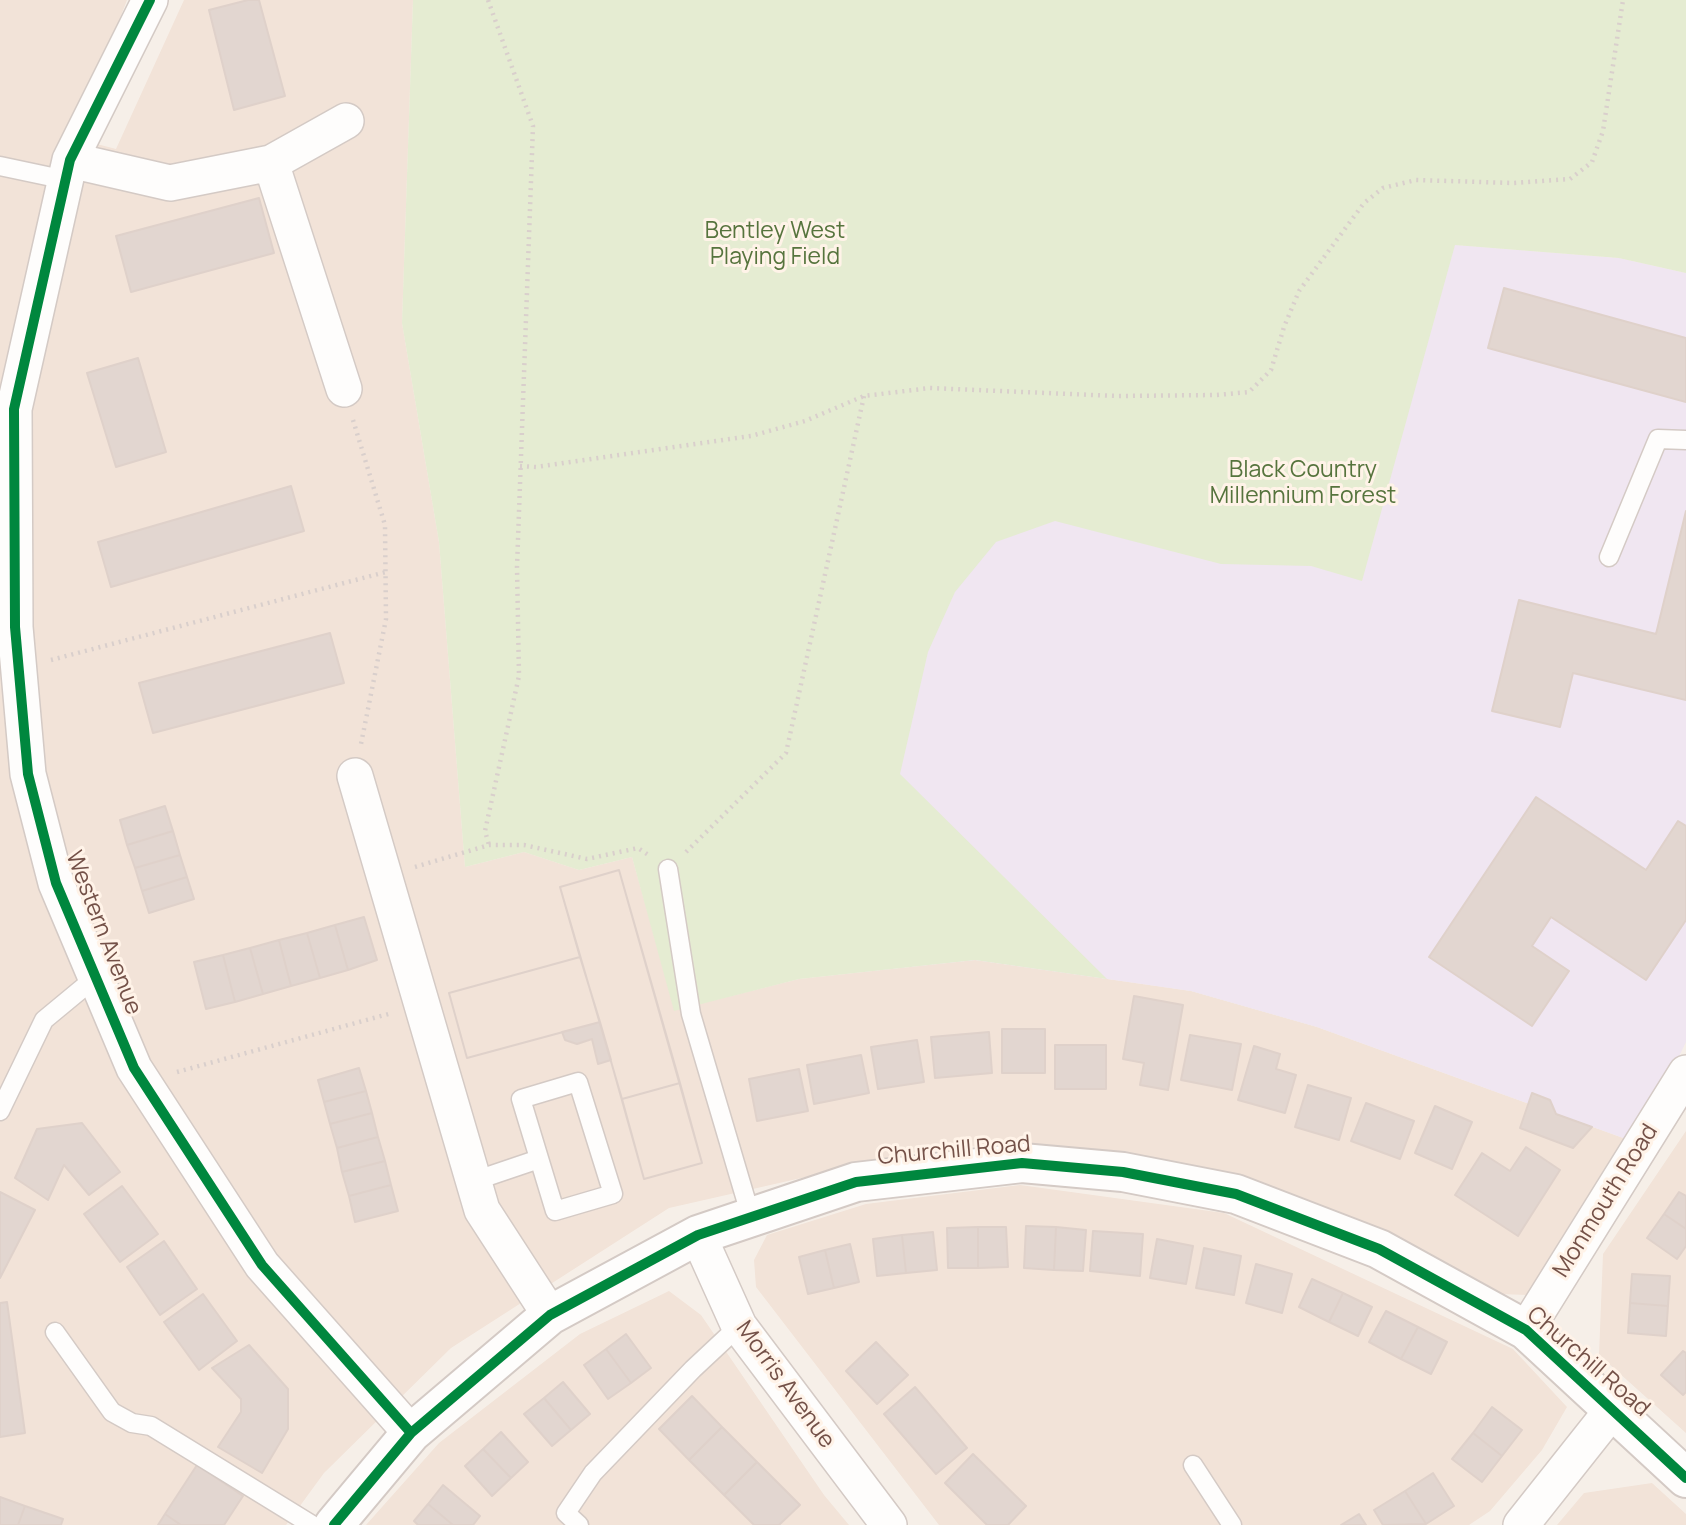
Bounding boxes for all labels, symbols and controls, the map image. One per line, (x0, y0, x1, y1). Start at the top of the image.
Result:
park label: Bentley West Playing Field (705, 218, 845, 272)
park label: Black Country Millennium Forest (1210, 457, 1396, 511)
street label: Western Avenue (59, 847, 147, 1019)
street label: Monmouth Road (1548, 1119, 1664, 1283)
street label: Churchill Road (876, 1131, 1032, 1171)
street label: Churchill Road (1521, 1301, 1655, 1423)
street label: Morris Avenue (730, 1316, 840, 1454)

